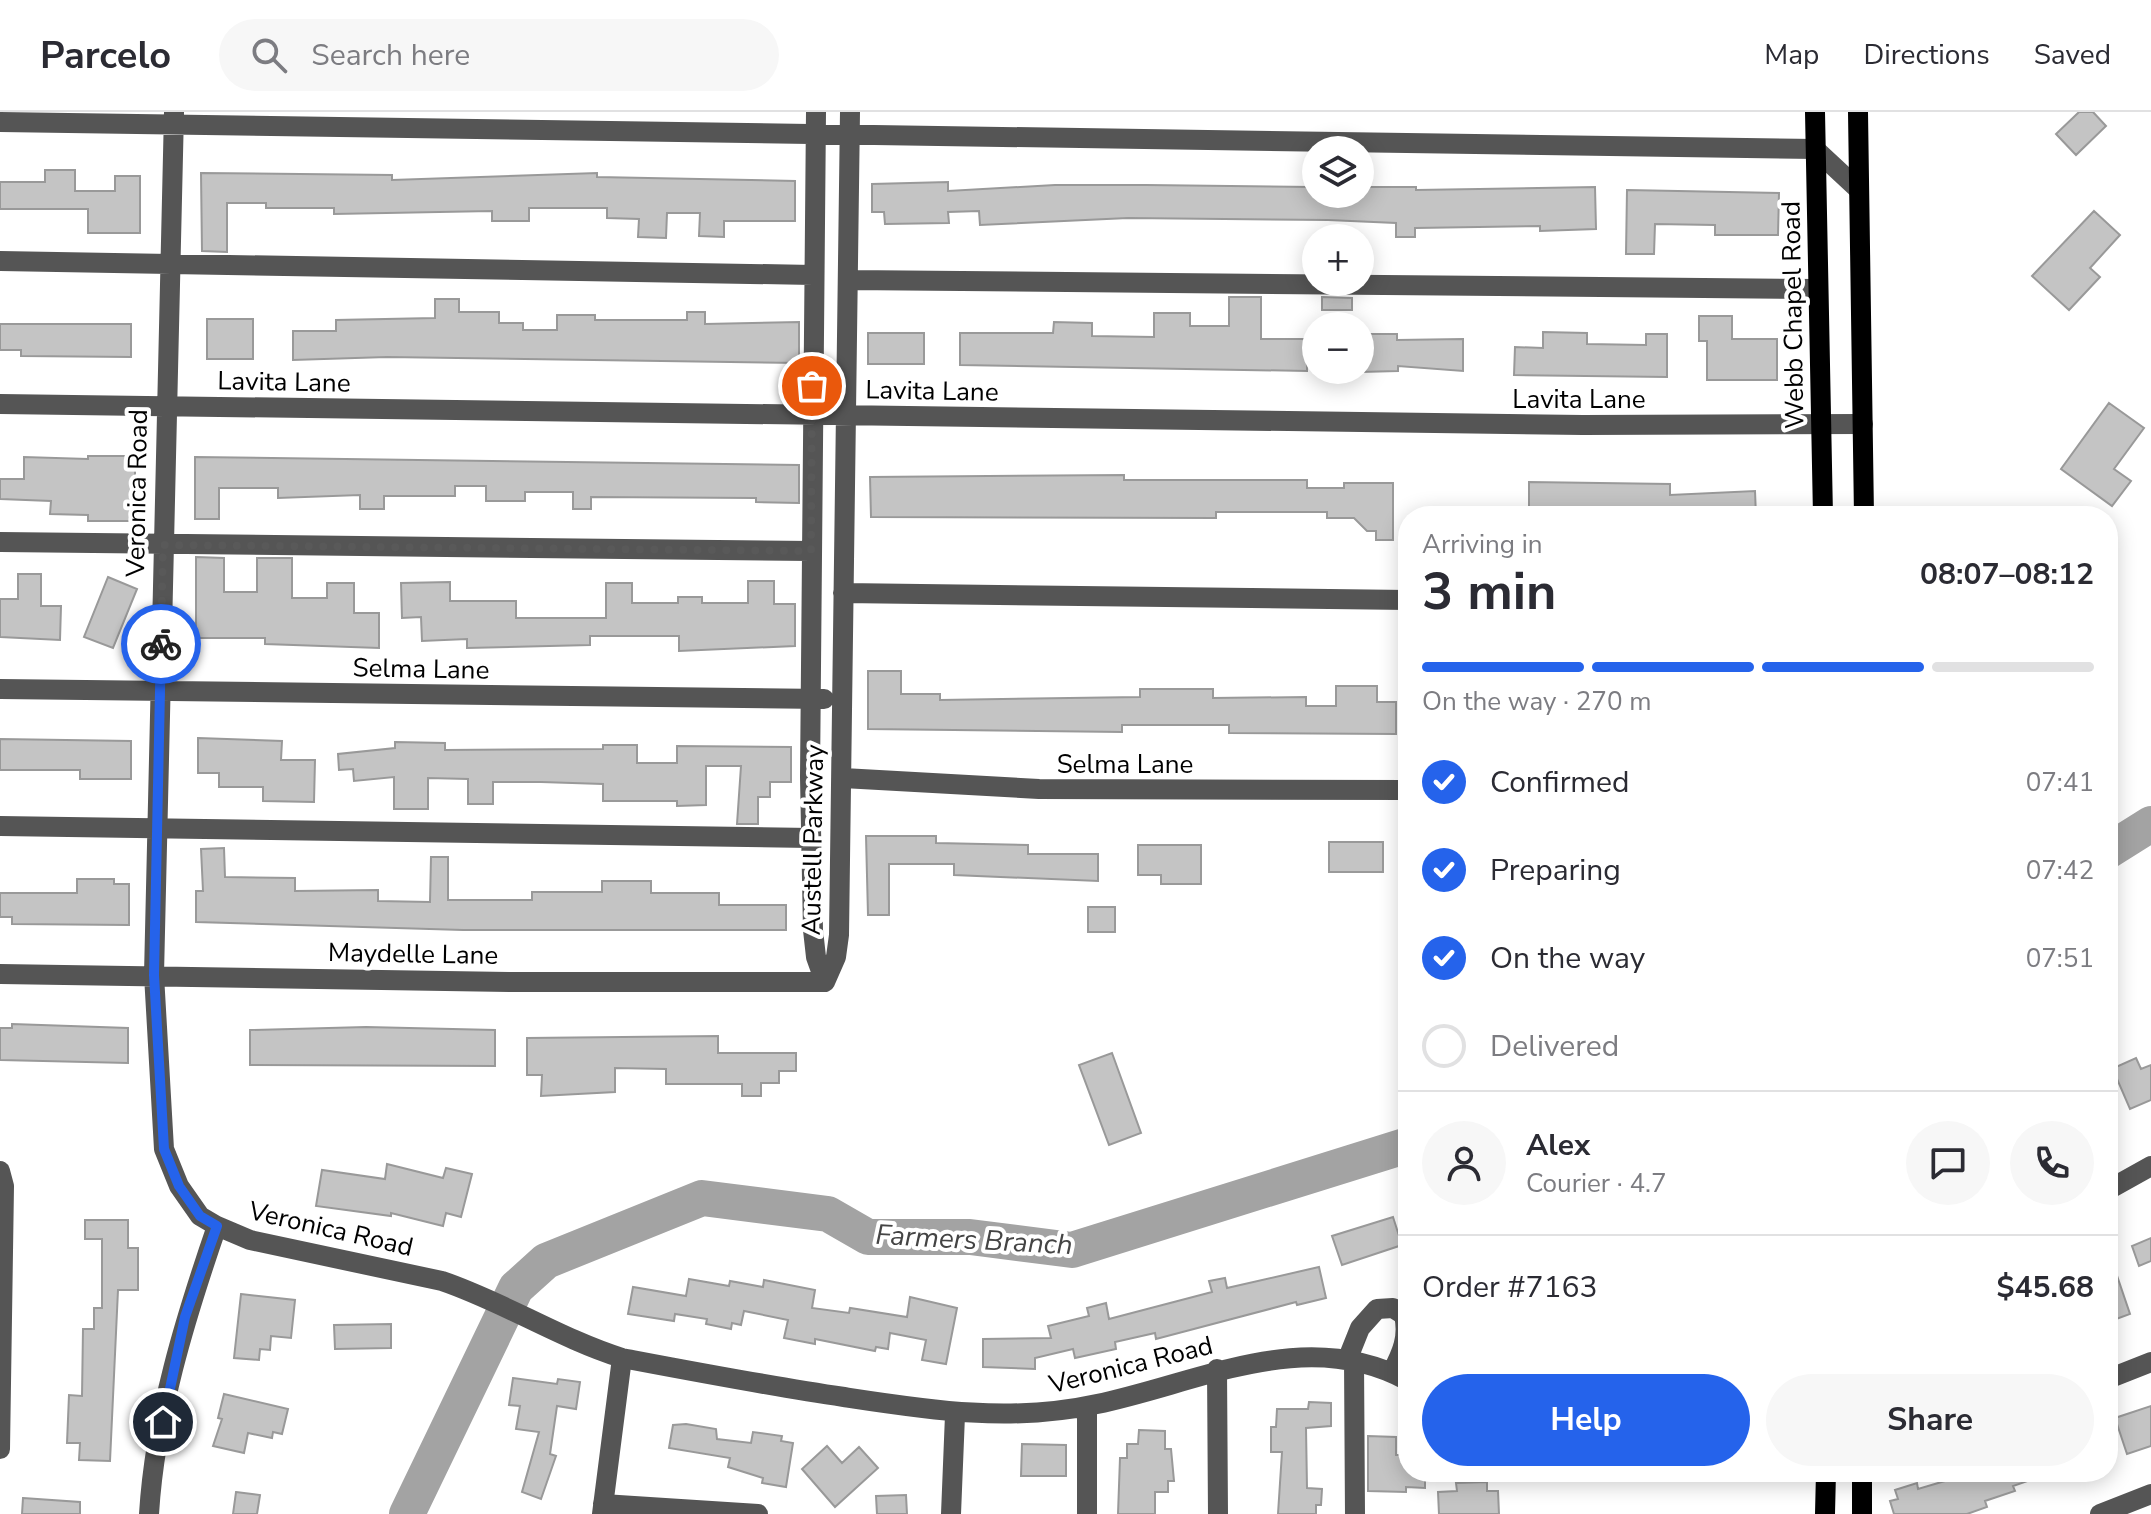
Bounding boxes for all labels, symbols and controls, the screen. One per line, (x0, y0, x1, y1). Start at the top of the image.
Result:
search box (219, 19, 779, 91)
text: Parcelo (40, 30, 171, 81)
icon: search (247, 33, 291, 77)
text: Search here (311, 35, 470, 76)
text: Map (1764, 36, 1819, 74)
text: Directions (1863, 36, 1990, 74)
text: Saved (2034, 36, 2111, 74)
map controls (1302, 136, 1374, 384)
button: layers (1302, 136, 1374, 208)
street label: Webb Chapel Road (1774, 201, 1812, 429)
button: + (1302, 224, 1374, 296)
button: − (1302, 312, 1374, 384)
pin (778, 352, 846, 420)
street label: Lavita Lane (217, 363, 351, 401)
icon: bag (790, 364, 834, 408)
street label: Lavita Lane (865, 372, 999, 410)
street label: Lavita Lane (1512, 382, 1646, 417)
street label: Veronica Road (118, 409, 156, 578)
text: Arriving in (1422, 527, 1543, 562)
text: 08:07–08:12 (1920, 554, 2094, 595)
text: 3 min (1422, 556, 1557, 627)
courier (121, 604, 201, 684)
icon: bike (139, 622, 183, 666)
street label: Selma Lane (352, 650, 490, 688)
text: On the way · 270 m (1422, 684, 1651, 719)
street label: Austell Parkway (794, 744, 832, 936)
street label: Selma Lane (1057, 747, 1193, 782)
icon: check (1422, 760, 1466, 804)
text: Confirmed (1490, 762, 1630, 803)
text: 07:41 (2026, 765, 2094, 800)
icon: check (1422, 848, 1466, 892)
text: Preparing (1490, 850, 1621, 891)
text: 07:42 (2026, 853, 2094, 888)
street label: Maydelle Lane (328, 935, 498, 973)
icon: check (1422, 936, 1466, 980)
text: On the way (1490, 938, 1645, 979)
text: 07:51 (2026, 941, 2094, 976)
text: Delivered (1490, 1026, 1619, 1067)
button: person (1422, 1121, 1506, 1205)
button: chat (1906, 1121, 1990, 1205)
button: phone (2010, 1121, 2094, 1205)
text: Alex (1526, 1125, 1590, 1166)
text: Courier · 4.7 (1526, 1166, 1667, 1201)
street label: Veronica Road (244, 1193, 417, 1265)
water label: Farmers Branch (874, 1216, 1074, 1264)
text: Order #7163 (1422, 1267, 1597, 1308)
text: $45.68 (1997, 1267, 2094, 1308)
street label: Veronica Road (1045, 1328, 1217, 1402)
button: Help (1422, 1374, 1750, 1466)
button: Share (1766, 1374, 2094, 1466)
pin (129, 1388, 197, 1456)
icon: home (141, 1400, 185, 1444)

